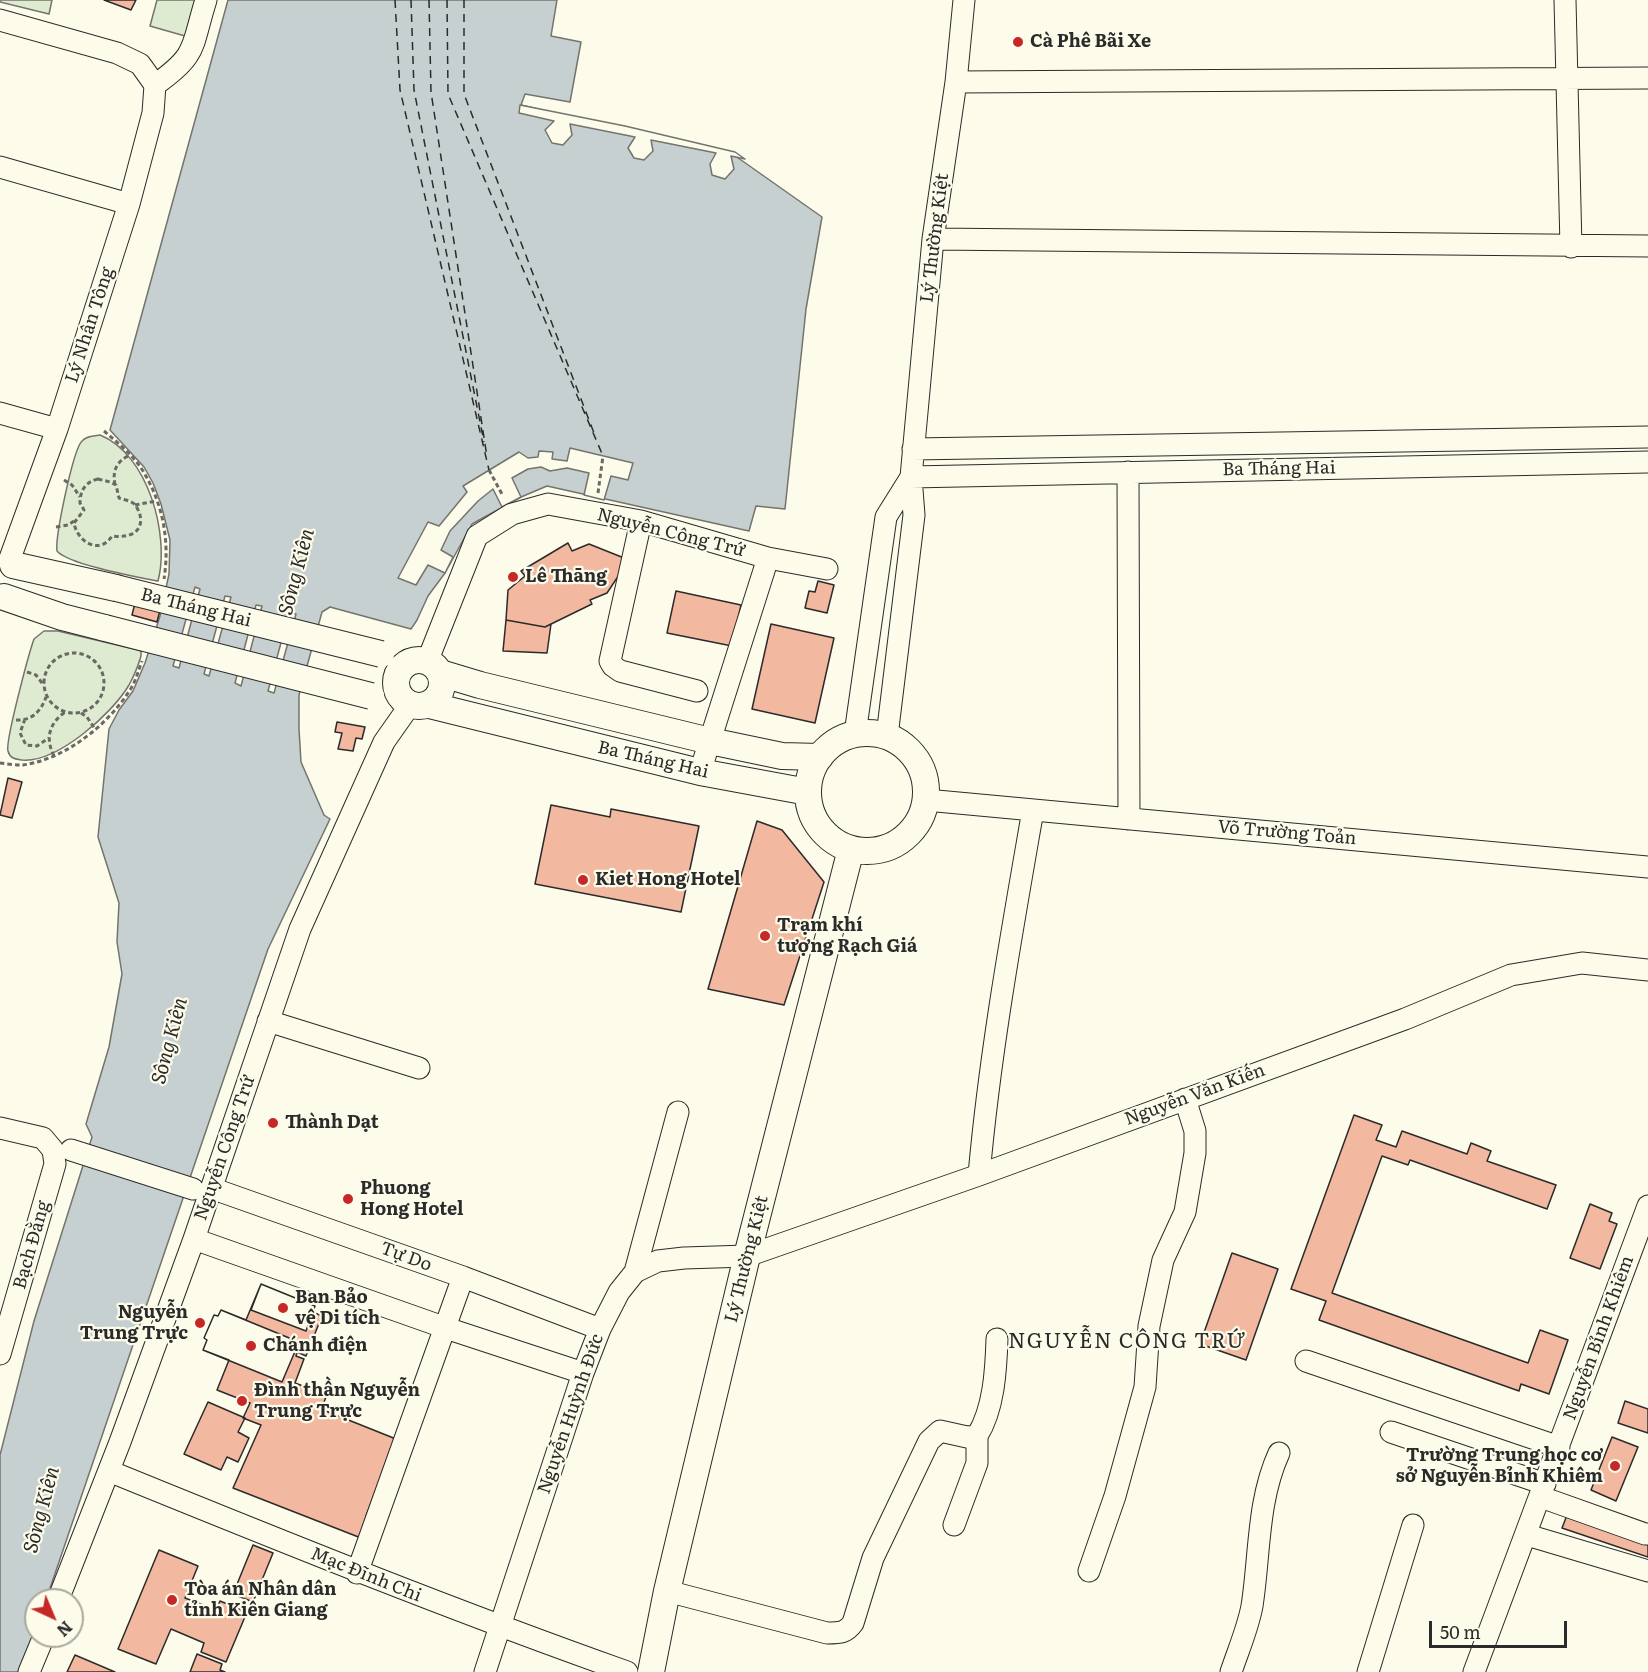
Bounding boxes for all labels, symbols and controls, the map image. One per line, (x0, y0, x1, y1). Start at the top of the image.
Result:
place label: Cà Phê Bãi Xe (1030, 31, 1151, 53)
marker: Cà Phê Bãi Xe (1011, 35, 1025, 49)
street label: Lý Thường Kiệt (916, 172, 954, 304)
street label: Lý Nhân Tông (61, 264, 119, 386)
street label: Ba Tháng Hai (1222, 457, 1336, 481)
street label: Nguyễn Công Trứ (595, 504, 747, 562)
water label: Sông Kiên (274, 526, 320, 618)
place label: Lê Thāng (525, 566, 607, 588)
marker: Lê Thāng (506, 570, 520, 584)
street label: Ba Tháng Hai (138, 584, 254, 632)
street label: Ba Tháng Hai (595, 737, 711, 783)
street label: Võ Trường Toản (1217, 816, 1357, 850)
place label: Kiet Hong Hotel (595, 869, 741, 891)
marker: Kiet Hong Hotel (576, 873, 590, 887)
place label: Trạm khí tượng Rạch Giá (777, 915, 917, 958)
marker: Trạm khí tượng Rạch Giá (758, 929, 772, 943)
water label: Sông Kiên (147, 995, 193, 1087)
street label: Nguyễn Văn Kiến (1122, 1060, 1268, 1130)
street label: Nguyễn Công Trứ (190, 1073, 260, 1223)
place label: Thành Dạt (285, 1112, 379, 1134)
marker: Thành Dạt (266, 1116, 280, 1130)
place label: Phuong Hong Hotel (360, 1178, 463, 1220)
marker: Phuong Hong Hotel (341, 1192, 355, 1206)
street label: Lý Thường Kiệt (721, 1193, 773, 1325)
street label: Bạch Đằng (9, 1198, 55, 1292)
street label: Tự Do (377, 1238, 435, 1276)
street label: Nguyễn Bỉnh Khiêm (1559, 1253, 1639, 1423)
place label: Ban Bảo vệ Di tích (295, 1287, 380, 1330)
marker: Ban Bảo vệ Di tích (276, 1301, 290, 1315)
place label: Nguyễn Trung Trực (80, 1302, 188, 1344)
marker: Nguyễn Trung Trực (193, 1316, 207, 1330)
district label: NGUYỄN CÔNG TRỨ (1008, 1329, 1246, 1355)
street label: Nguyễn Huỳnh Đức (533, 1331, 609, 1497)
place label: Chánh điện (263, 1335, 368, 1357)
marker: Chánh điện (244, 1339, 258, 1353)
place label: Đình thần Nguyễn Trung Trực (254, 1380, 420, 1422)
marker: Đình thần Nguyễn Trung Trực (235, 1394, 249, 1408)
place label: Trường Trung học cơ sở Nguyễn Bỉnh Khiêm (1396, 1445, 1603, 1488)
marker: Trường Trung học cơ sở Nguyễn Bỉnh Khiêm (1608, 1459, 1622, 1473)
water label: Sông Kiên (19, 1464, 65, 1556)
street label: Mạc Đĩnh Chi (308, 1543, 424, 1607)
place label: Tòa án Nhân dân tỉnh Kiên Giang (184, 1579, 336, 1622)
north arrow (24, 1588, 84, 1648)
marker: Tòa án Nhân dân tỉnh Kiên Giang (165, 1593, 179, 1607)
scale bar (1432, 1609, 1570, 1647)
text: N (52, 1616, 78, 1643)
text: 50 m (1440, 1618, 1481, 1645)

